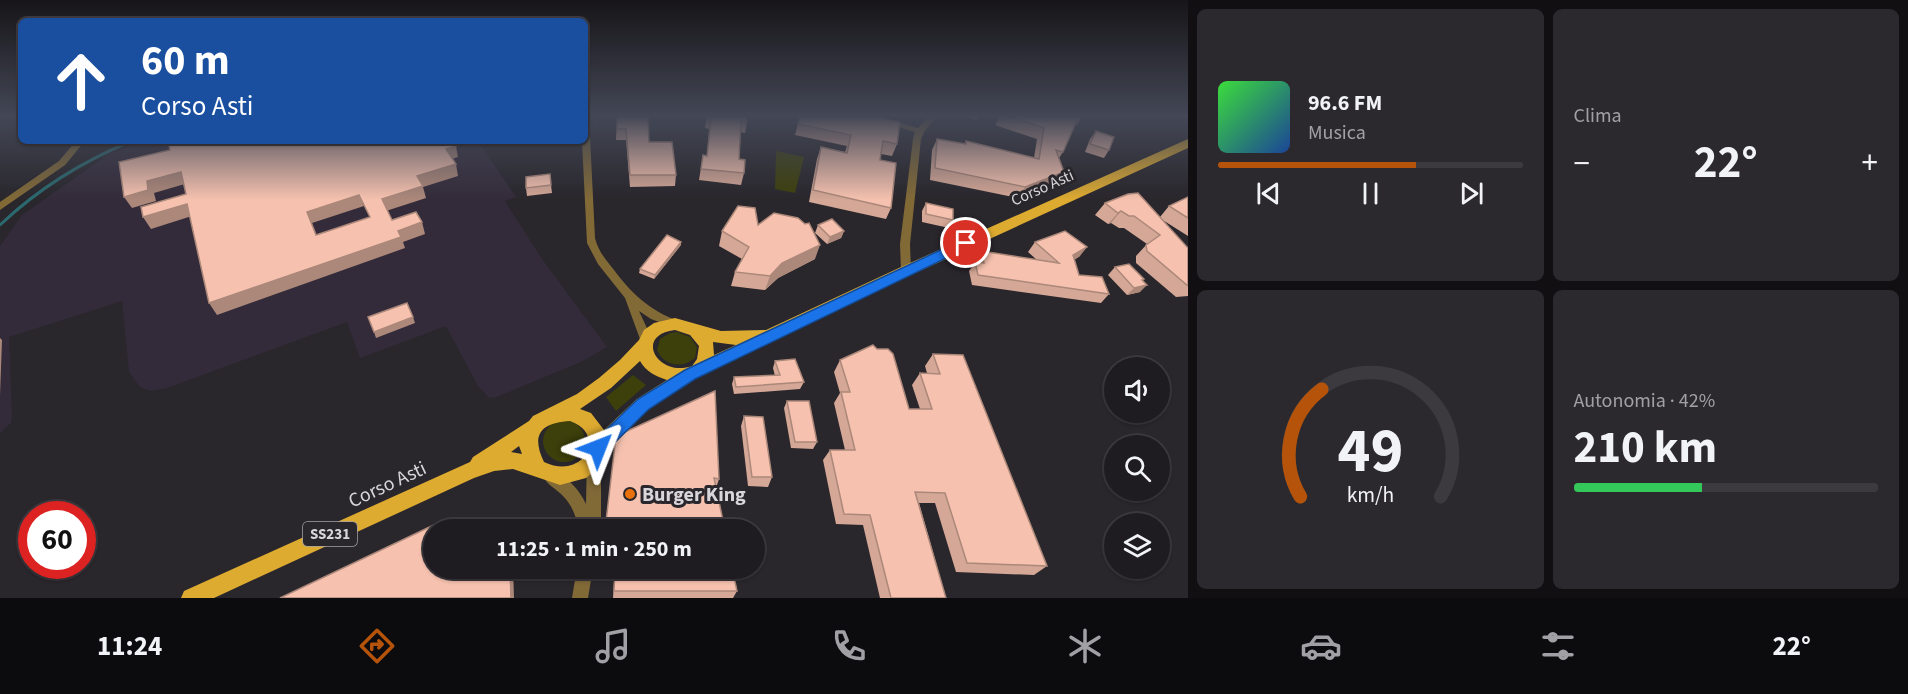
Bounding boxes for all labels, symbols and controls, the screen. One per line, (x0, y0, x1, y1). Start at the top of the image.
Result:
text: 60 m (141, 31, 230, 91)
icon: ahead (42, 42, 120, 120)
text: Corso Asti (141, 87, 253, 126)
text: 96.6 FM (1308, 87, 1382, 119)
text: Clima (1574, 102, 1622, 130)
text: Musica (1308, 119, 1366, 147)
text: 22° (1694, 131, 1758, 195)
text: − (1574, 140, 1590, 187)
text: + (1862, 140, 1878, 187)
street label: Corso Asti (1007, 164, 1077, 212)
icon: previous (1252, 177, 1285, 210)
icon: pause (1354, 177, 1387, 210)
icon: next (1455, 177, 1488, 210)
pin (940, 217, 991, 268)
icon: arrive (949, 226, 982, 259)
map controls (1104, 357, 1170, 579)
button: sound (1104, 357, 1170, 423)
text: Autonomia · 42% (1574, 387, 1715, 415)
text: 49 (1337, 407, 1403, 496)
position arrow (566, 416, 630, 480)
text: 210 km (1574, 416, 1717, 480)
button: search (1104, 435, 1170, 501)
street label: Corso Asti (344, 455, 431, 515)
text: km/h (1346, 480, 1394, 511)
place label: Burger King (642, 481, 746, 509)
marker: Burger King (623, 487, 637, 501)
speed limit sign: 60 (18, 501, 96, 579)
button: layers (1104, 513, 1170, 579)
road number: SS231 (303, 522, 357, 546)
text: 11:25 · 1 min · 250 m (496, 533, 692, 565)
icon: directions (356, 625, 398, 667)
icon: music (592, 625, 634, 667)
icon: phone (828, 625, 870, 667)
icon: climate (1064, 625, 1106, 667)
icon: car (1300, 625, 1342, 667)
icon: filters (1537, 625, 1579, 667)
text: 11:24 (97, 627, 162, 666)
text: 22° (1773, 627, 1811, 666)

